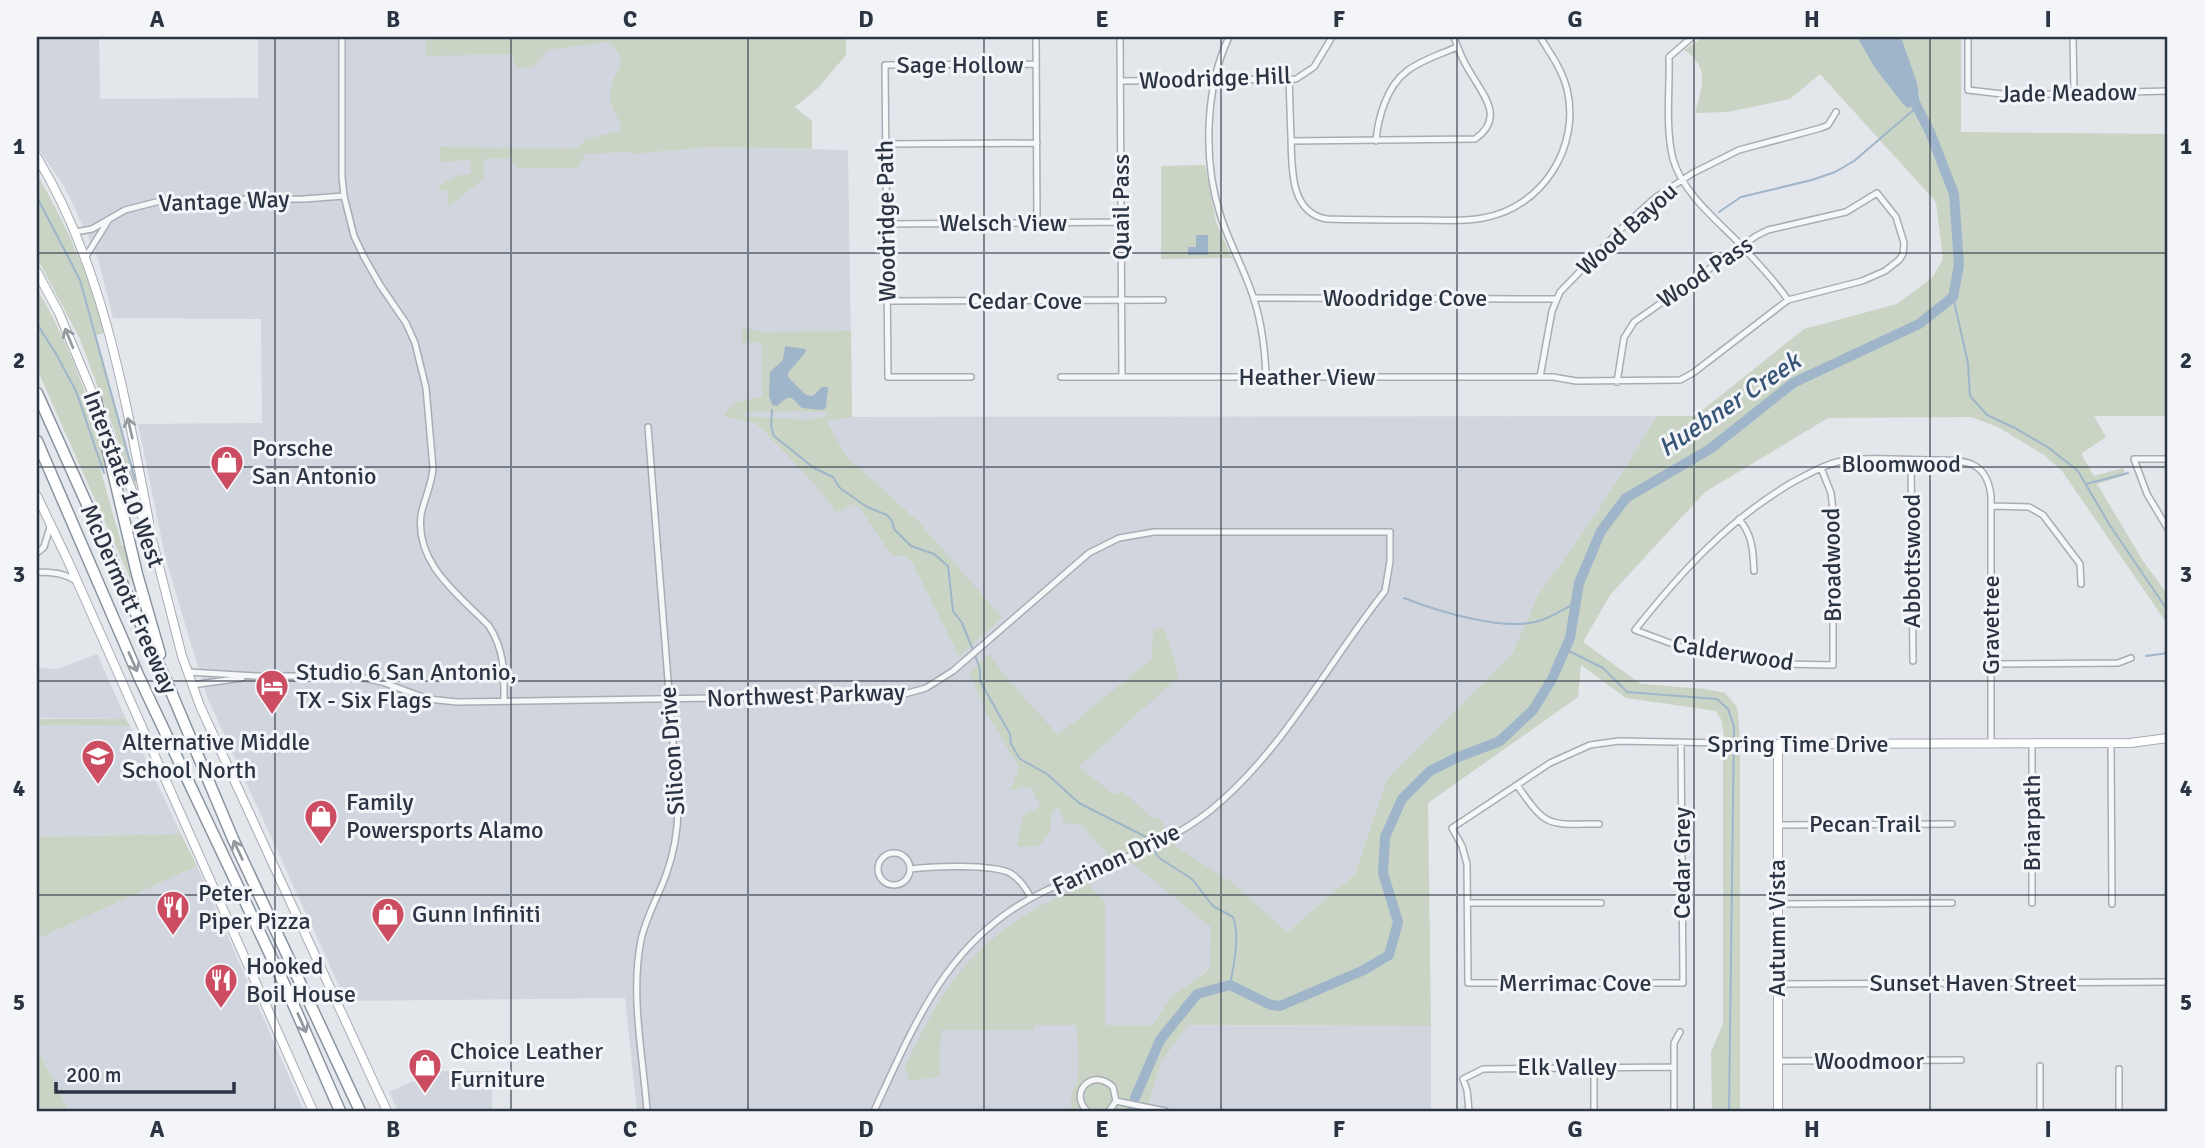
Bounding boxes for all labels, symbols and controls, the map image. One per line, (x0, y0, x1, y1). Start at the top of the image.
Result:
text: A (150, 5, 165, 34)
text: B (386, 5, 400, 34)
text: C (623, 5, 637, 34)
text: D (858, 5, 874, 34)
text: E (1095, 5, 1109, 34)
text: F (1333, 5, 1345, 34)
text: G (1567, 5, 1583, 34)
text: H (1804, 5, 1820, 34)
text: I (2044, 5, 2052, 34)
street label: Sage Hollow (896, 50, 1024, 80)
street label: Woodridge Hill (1138, 60, 1292, 96)
street label: Jade Meadow (1999, 77, 2137, 109)
text: 1 (13, 132, 25, 161)
text: 1 (2180, 132, 2192, 161)
street label: Woodridge Path (870, 140, 902, 302)
street label: Quail Pass (1106, 154, 1136, 260)
street label: Wood Bayou (1570, 176, 1684, 282)
street label: Vantage Way (158, 184, 290, 218)
street label: Welsch View (939, 208, 1067, 238)
street label: Wood Pass (1652, 229, 1758, 315)
street label: Woodridge Cove (1323, 283, 1487, 313)
street label: Cedar Cove (968, 286, 1082, 316)
one-way arrow (62, 327, 75, 349)
water label: Huebner Creek (1652, 344, 1808, 464)
text: 2 (13, 346, 25, 375)
text: 2 (2180, 346, 2192, 375)
street label: Heather View (1238, 362, 1376, 392)
street label: Interstate 10 West (76, 386, 172, 572)
one-way arrow (123, 417, 136, 439)
place label: Porsche San Antonio (252, 433, 376, 491)
shop icon: Porsche San Antonio (208, 443, 246, 492)
street label: Bloomwood (1841, 449, 1961, 479)
street label: Abbottswood (1897, 494, 1927, 628)
street label: McDermott Freeway (74, 499, 184, 699)
street label: Broadwood (1816, 507, 1848, 623)
text: 3 (13, 560, 25, 589)
text: 3 (2180, 560, 2192, 589)
street label: Gravetree (1976, 575, 2006, 675)
street label: Calderwood (1670, 629, 1796, 677)
one-way arrow (127, 650, 140, 672)
place label: Studio 6 San Antonio, TX - Six Flags (296, 657, 517, 715)
hotel icon: Studio 6 San Antonio, TX - Six Flags (253, 667, 291, 716)
street label: Northwest Parkway (706, 677, 906, 713)
street label: Silicon Drive (653, 686, 691, 816)
place label: Alternative Middle School North (122, 727, 310, 785)
street label: Spring Time Drive (1707, 729, 1889, 759)
school or university icon: Alternative Middle School North (79, 737, 117, 786)
text: 4 (13, 774, 25, 803)
street label: Briarpath (2017, 774, 2047, 872)
text: 4 (2180, 774, 2192, 803)
place label: Family Powersports Alamo (346, 787, 544, 845)
shop icon: Family Powersports Alamo (302, 797, 340, 846)
street label: Cedar Grey (1667, 807, 1697, 919)
street label: Pecan Trail (1809, 809, 1921, 839)
street label: Farinon Drive (1047, 816, 1185, 902)
one-way arrow (231, 840, 244, 861)
street label: Autumn Vista (1762, 859, 1792, 997)
place label: Peter Piper Pizza (198, 878, 311, 936)
restaurant icon: Peter Piper Pizza (154, 888, 192, 937)
shop icon: Gunn Infiniti (369, 895, 407, 944)
place label: Gunn Infiniti (412, 899, 541, 929)
place label: Hooked Boil House (246, 951, 356, 1009)
restaurant icon: Hooked Boil House (202, 961, 240, 1010)
street label: Merrimac Cove (1499, 968, 1651, 998)
street label: Sunset Haven Street (1869, 968, 2077, 998)
text: 5 (13, 988, 25, 1017)
text: 5 (2180, 988, 2192, 1017)
one-way arrow (296, 1012, 309, 1033)
place label: Choice Leather Furniture (450, 1036, 603, 1094)
shop icon: Choice Leather Furniture (406, 1046, 444, 1095)
street label: Woodmoor (1814, 1046, 1924, 1076)
scale bar (56, 1050, 234, 1094)
street label: Elk Valley (1517, 1052, 1617, 1082)
text: 200 m (66, 1062, 121, 1088)
text: A (150, 1115, 165, 1144)
text: B (386, 1115, 400, 1144)
text: C (623, 1115, 637, 1144)
text: D (858, 1115, 874, 1144)
text: E (1095, 1115, 1109, 1144)
text: F (1333, 1115, 1345, 1144)
text: G (1567, 1115, 1583, 1144)
text: H (1804, 1115, 1820, 1144)
text: I (2044, 1115, 2052, 1144)

